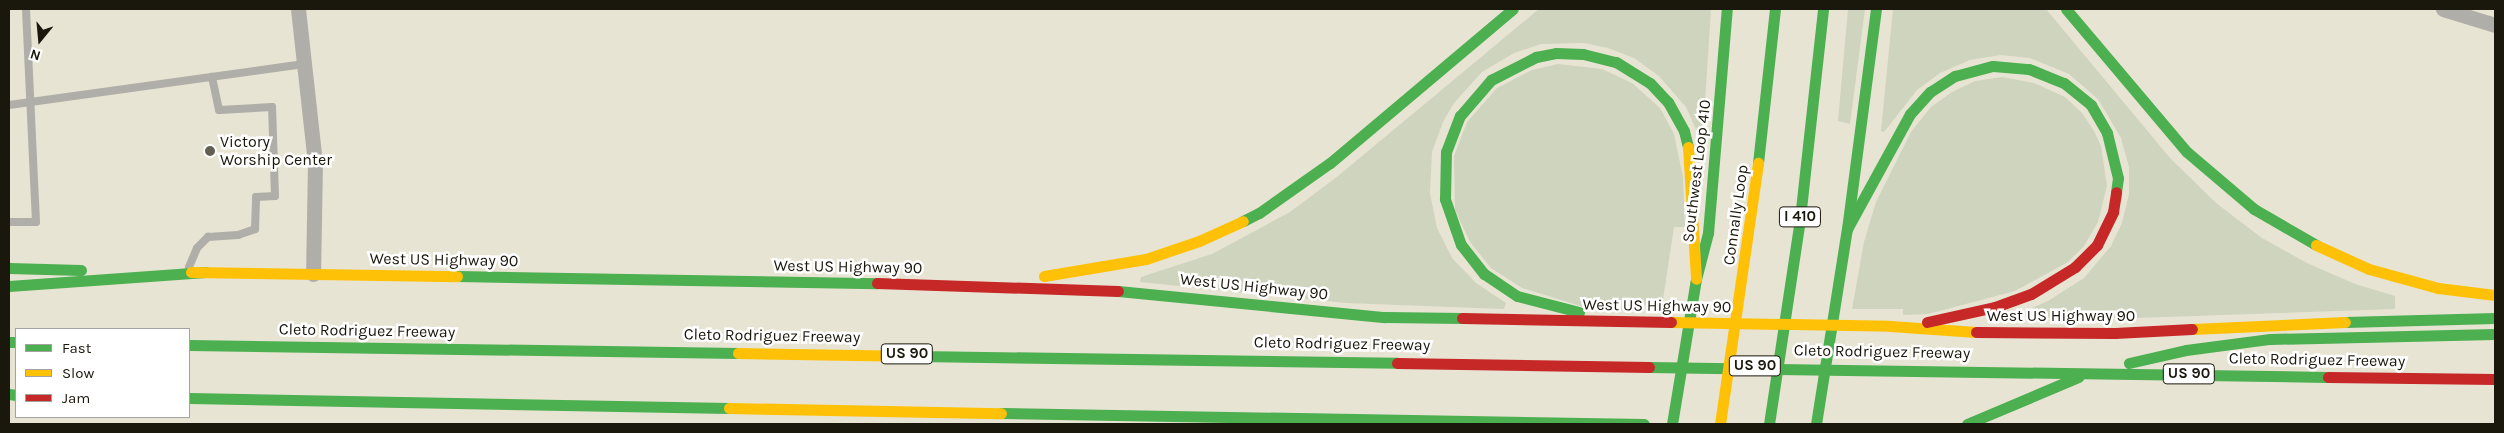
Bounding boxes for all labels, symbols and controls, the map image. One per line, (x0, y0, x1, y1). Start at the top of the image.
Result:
north arrow (15, 15, 65, 65)
text: N (28, 45, 43, 64)
street label: Southwest Loop 410 (1679, 99, 1715, 243)
place label: Victory Worship Center (220, 132, 332, 170)
marker: Victory Worship Center (204, 145, 216, 157)
street label: Connally Loop (1719, 164, 1753, 266)
road number: I 410 (1779, 204, 1821, 230)
street label: West US Highway 90 (369, 249, 519, 271)
street label: West US Highway 90 (773, 256, 923, 278)
street label: West US Highway 90 (1179, 270, 1329, 304)
street label: West US Highway 90 (1582, 295, 1732, 317)
street label: West US Highway 90 (1987, 306, 2135, 326)
street label: Cleto Rodriguez Freeway (279, 320, 455, 342)
street label: Cleto Rodriguez Freeway (684, 325, 860, 347)
legend (15, 328, 190, 418)
street label: Cleto Rodriguez Freeway (1254, 333, 1430, 355)
text: Fast (62, 339, 91, 357)
street label: Cleto Rodriguez Freeway (1794, 341, 1970, 363)
road number: US 90 (881, 342, 933, 366)
street label: Cleto Rodriguez Freeway (2229, 349, 2405, 371)
road number: US 90 (1729, 354, 1781, 378)
road number: US 90 (2163, 362, 2215, 386)
text: Slow (62, 364, 94, 382)
text: Jam (62, 389, 90, 407)

